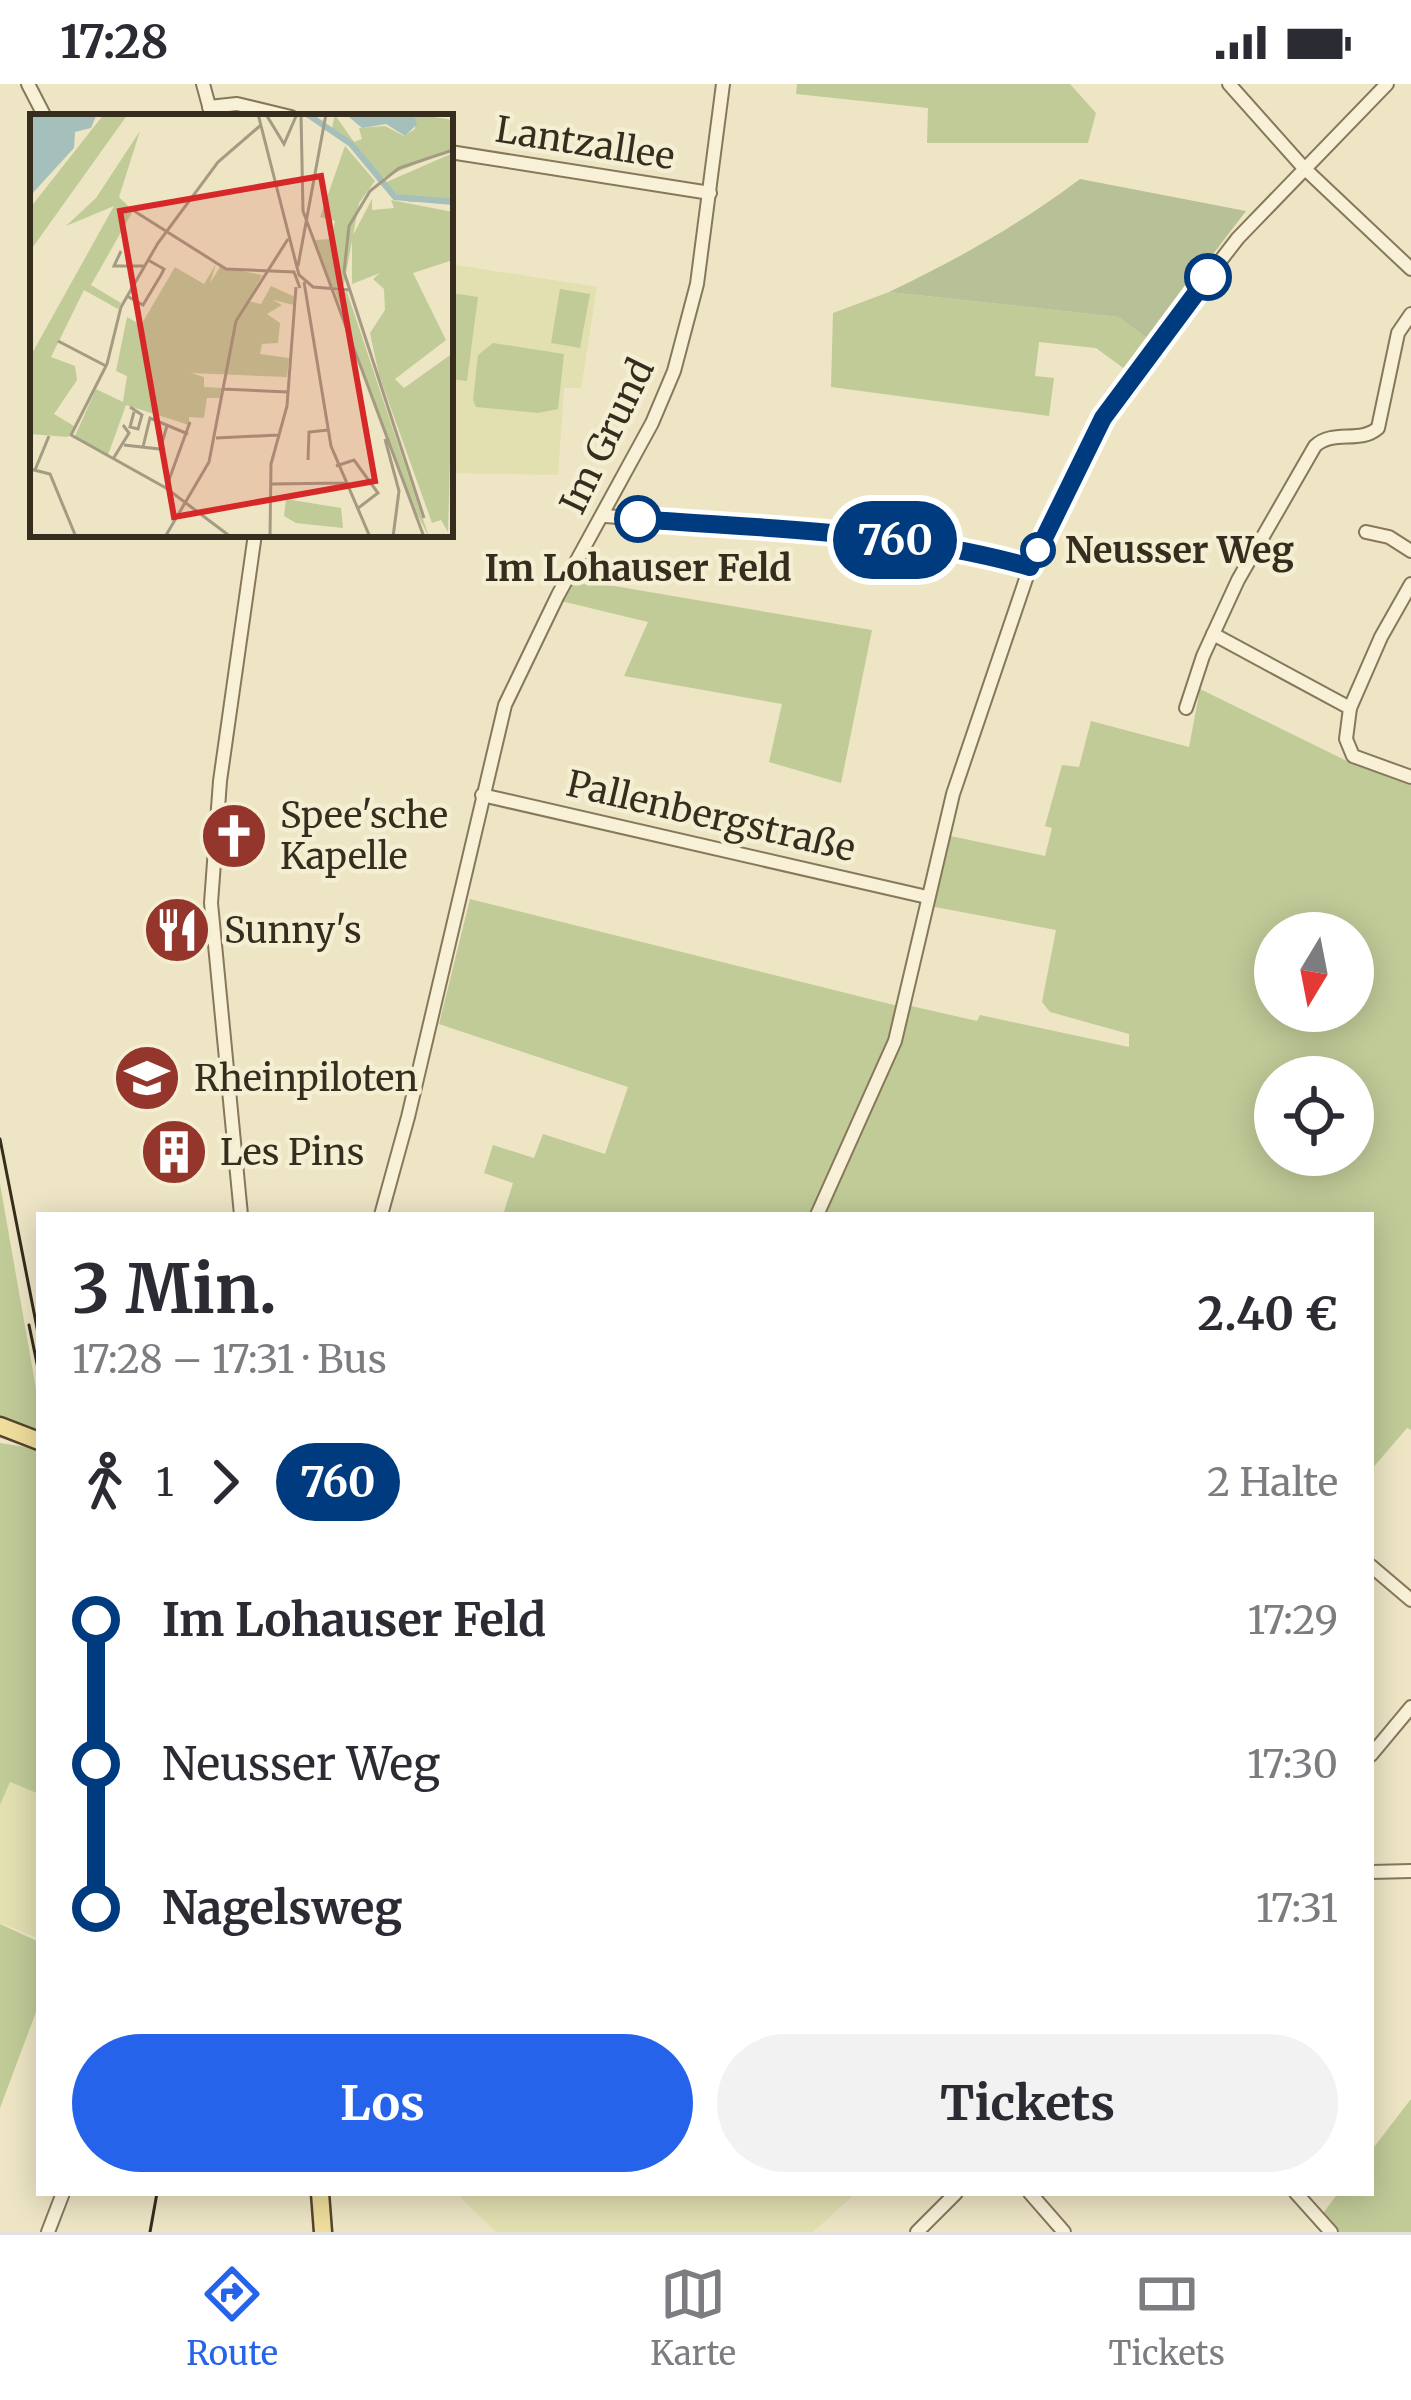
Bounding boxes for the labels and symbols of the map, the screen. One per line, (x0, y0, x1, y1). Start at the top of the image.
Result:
street label: Lantzallee (492, 107, 678, 179)
inset map (30, 114, 453, 537)
unlabelled marker (1186, 255, 1230, 299)
street label: Im Grund (550, 351, 664, 521)
marker: Im Lohauser Feld (616, 497, 660, 541)
line badge: 760 (826, 501, 964, 579)
place label: Neusser Weg (1065, 528, 1294, 573)
marker: Neusser Weg (1022, 534, 1054, 566)
place label: Im Lohauser Feld (484, 546, 792, 591)
street label: Pallenbergstraße (562, 761, 860, 871)
place label: Spee'sche Kapelle (280, 793, 448, 879)
church icon: Spee'sche Kapelle (199, 801, 269, 871)
restaurant icon: Sunny's (142, 895, 212, 965)
place label: Sunny's (224, 908, 362, 953)
north arrow (1254, 912, 1374, 1032)
school or university icon: Rheinpiloten (112, 1043, 182, 1113)
place label: Rheinpiloten (194, 1056, 418, 1101)
building icon: Les Pins (139, 1117, 209, 1187)
place label: Les Pins (220, 1130, 364, 1175)

